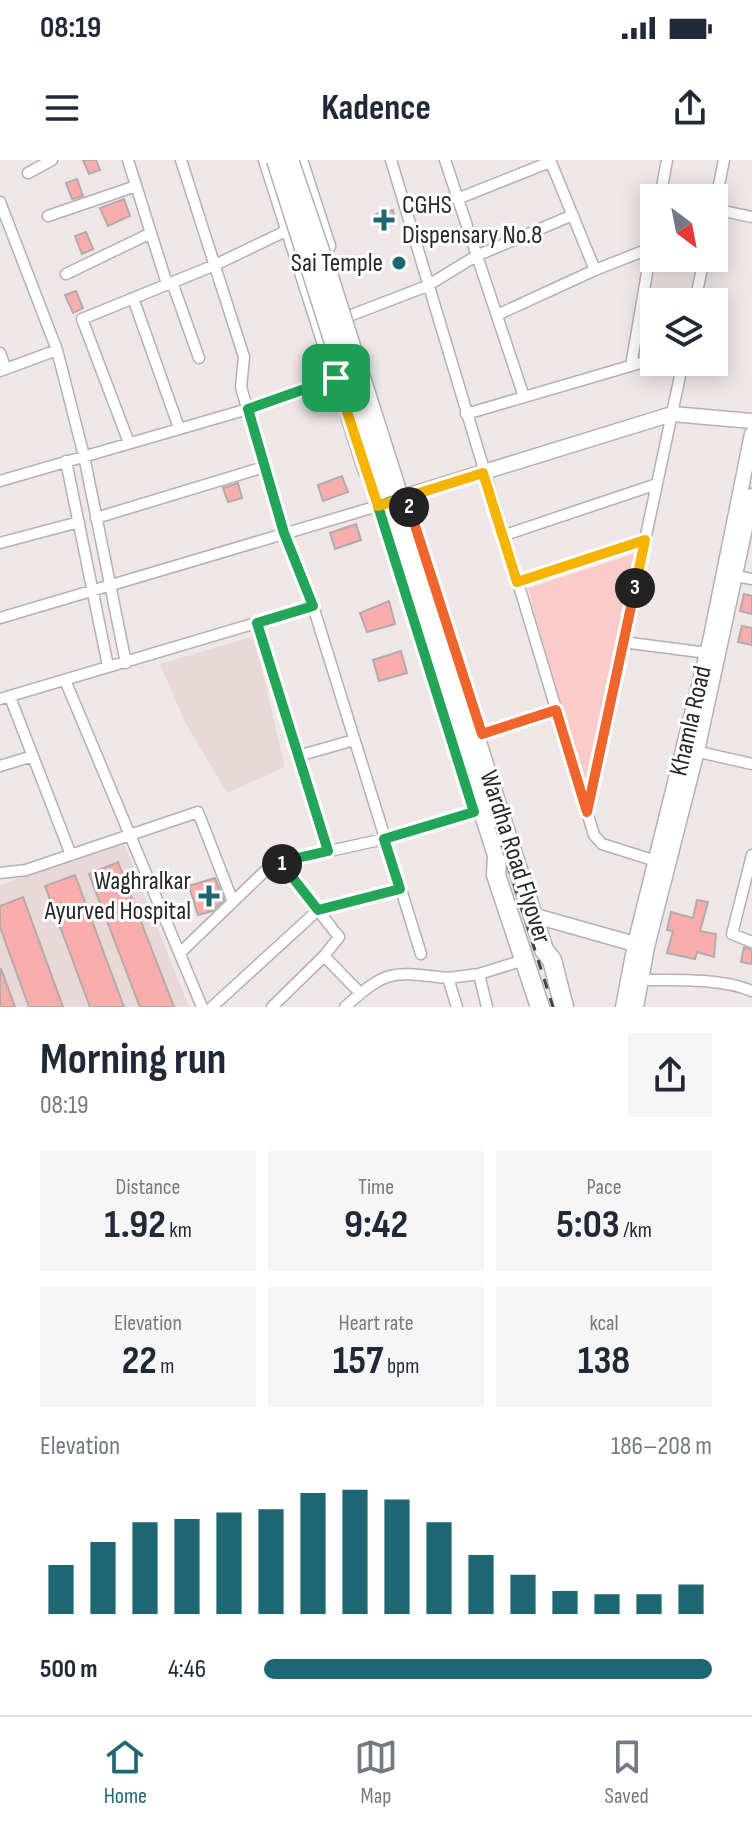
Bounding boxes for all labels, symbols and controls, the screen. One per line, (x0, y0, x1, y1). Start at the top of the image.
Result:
text: 08:19 (40, 10, 101, 46)
icon: menu (40, 86, 84, 130)
icon: share (668, 86, 712, 130)
text: Kadence (321, 87, 431, 130)
north arrow (640, 184, 728, 272)
map controls (640, 184, 728, 376)
place label: CGHS Dispensary No.8 (402, 190, 542, 251)
marker: CGHS Dispensary No.8 (373, 209, 395, 231)
place label: Sai Temple (291, 248, 383, 279)
marker: Sai Temple (390, 254, 408, 272)
button: layers (640, 288, 728, 376)
pin (302, 344, 370, 412)
icon: arrive (314, 356, 358, 400)
pin: 2 (389, 487, 429, 527)
text: 2 (404, 493, 414, 520)
pin: 3 (615, 568, 655, 608)
text: 3 (630, 574, 640, 601)
street label: Khamla Road (663, 663, 719, 779)
street label: Wardha Road Flyover (472, 767, 558, 948)
pin: 1 (262, 844, 302, 884)
text: 1 (278, 850, 286, 877)
place label: Waghralkar Ayurved Hospital (44, 866, 192, 927)
marker: Waghralkar Ayurved Hospital (198, 885, 220, 907)
text: Morning run (40, 1033, 226, 1086)
button: share (628, 1033, 712, 1117)
text: 08:19 (40, 1090, 89, 1121)
text: Distance (116, 1174, 180, 1201)
text: Time (358, 1174, 394, 1201)
text: Pace (586, 1174, 622, 1201)
text: 1.92 (104, 1201, 166, 1249)
text: 9:42 (344, 1201, 408, 1249)
text: 5:03 (556, 1201, 620, 1249)
text: km (166, 1217, 192, 1244)
text: /km (620, 1217, 652, 1244)
text: Elevation (114, 1310, 182, 1337)
text: Heart rate (338, 1310, 414, 1337)
text: kcal (589, 1310, 619, 1337)
text: 22 (122, 1337, 157, 1385)
text: 157 (333, 1337, 383, 1385)
text: 138 (578, 1337, 630, 1385)
text: m (157, 1353, 174, 1380)
text: bpm (383, 1353, 419, 1380)
text: Elevation (40, 1431, 120, 1462)
text: 186–208 m (611, 1431, 712, 1462)
text: 500 m (40, 1654, 97, 1685)
text: 4:46 (168, 1654, 206, 1685)
tab: Home (103, 1735, 147, 1810)
tab: Map (354, 1735, 398, 1810)
tab: Saved (605, 1735, 649, 1810)

